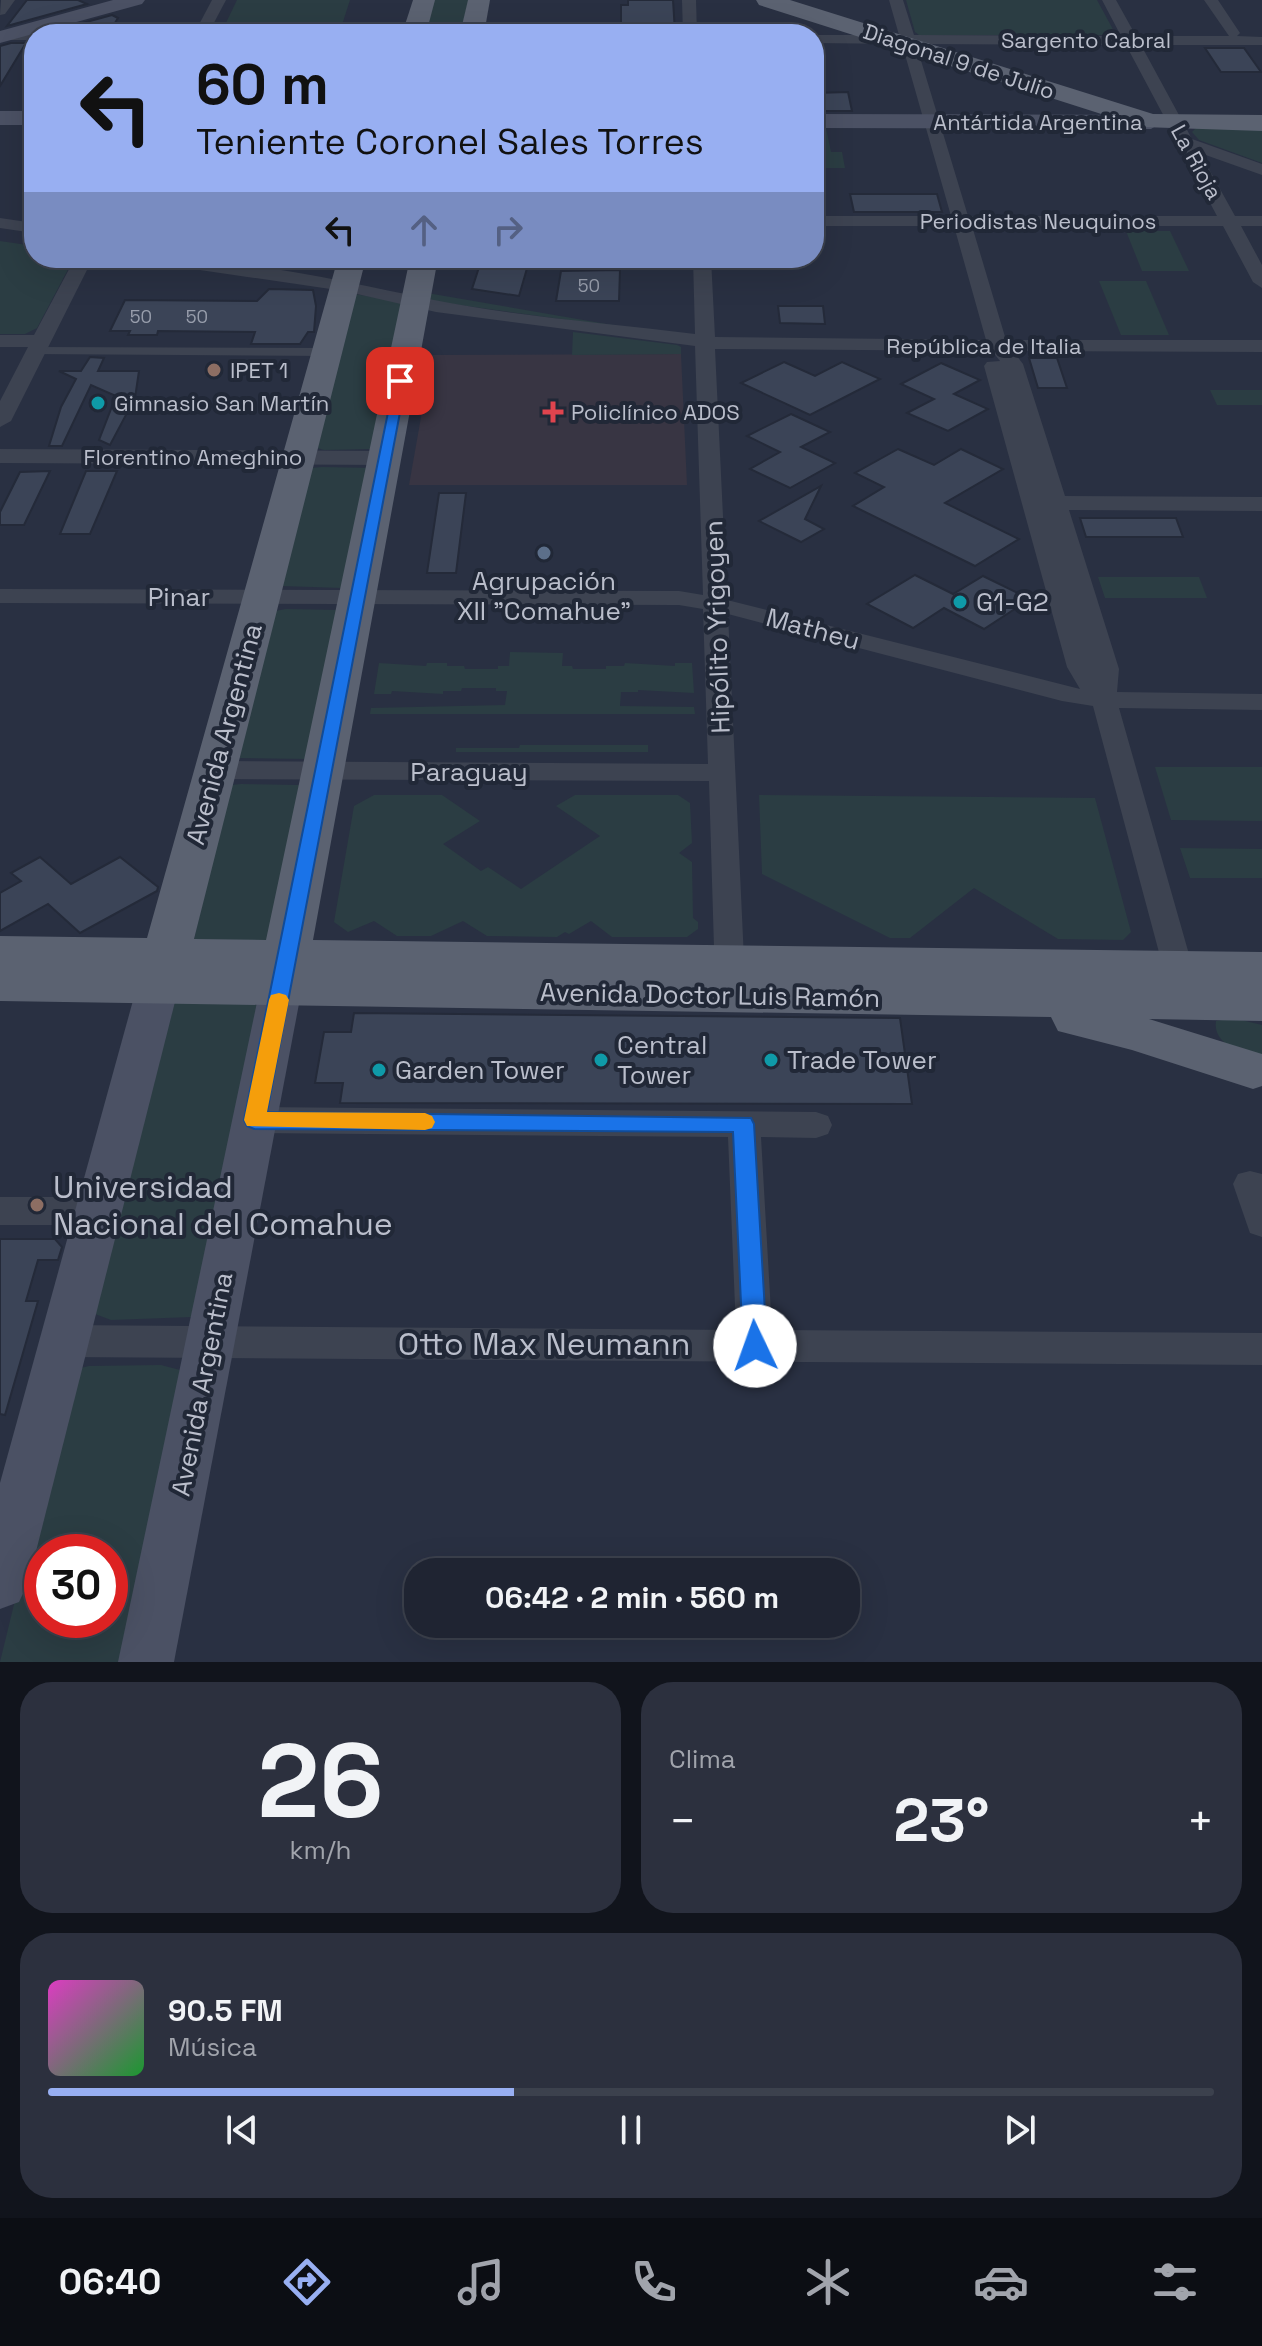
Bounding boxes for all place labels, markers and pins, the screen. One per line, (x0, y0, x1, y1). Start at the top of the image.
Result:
pin (366, 347, 434, 415)
place label: IPET 1 (230, 356, 288, 384)
marker: IPET 1 (205, 361, 223, 379)
place label: Gimnasio San Martín (114, 389, 329, 417)
marker: Gimnasio San Martín (89, 394, 107, 412)
place label: Policlínico ADOS (571, 398, 740, 426)
marker: Policlínico ADOS (542, 401, 564, 423)
marker: Agrupación XII "Comahue" (535, 544, 553, 562)
place label: Agrupación XII "Comahue" (457, 564, 631, 628)
place label: G1-G2 (976, 585, 1049, 619)
marker: G1-G2 (951, 593, 969, 611)
place label: Central Tower (617, 1028, 707, 1092)
place label: Trade Tower (787, 1043, 937, 1077)
marker: Central Tower (592, 1051, 610, 1069)
marker: Trade Tower (762, 1051, 780, 1069)
place label: Garden Tower (395, 1053, 565, 1087)
marker: Garden Tower (370, 1061, 388, 1079)
place label: Universidad Nacional del Comahue (53, 1167, 393, 1244)
marker: Universidad Nacional del Comahue (28, 1196, 46, 1214)

